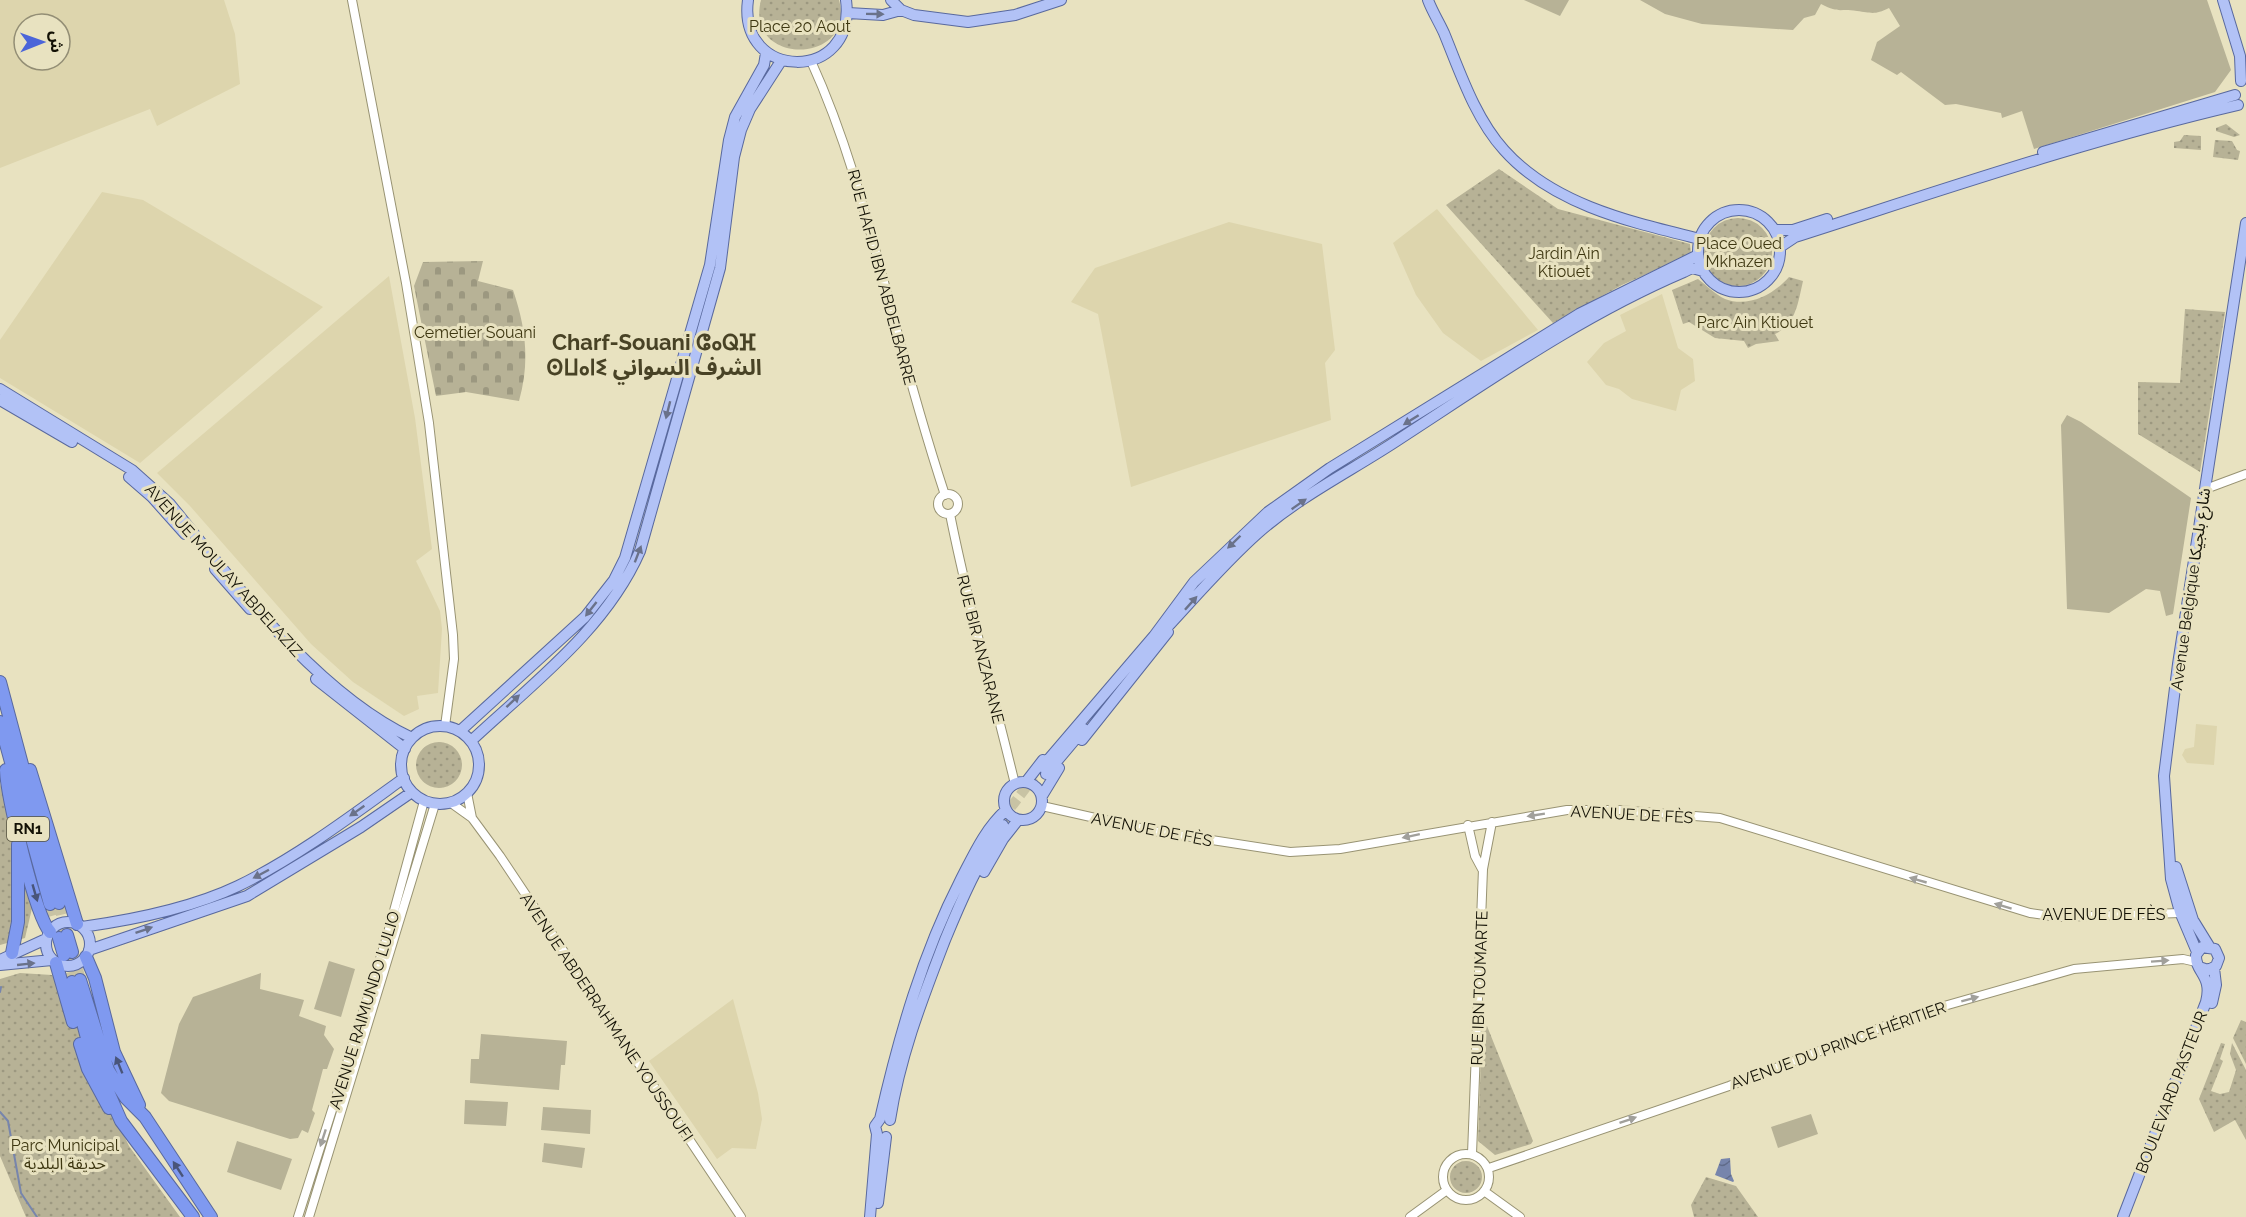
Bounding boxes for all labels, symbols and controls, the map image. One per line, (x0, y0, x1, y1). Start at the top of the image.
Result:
one-way arrow (865, 9, 884, 19)
north arrow (12, 12, 72, 72)
park label: Place 20 Aout (749, 17, 852, 36)
text: ش (47, 31, 66, 53)
street label: RUE HAFID IBN ABDELBARRE (844, 167, 920, 387)
park label: Place Oued Mkhazen (1696, 234, 1782, 271)
park label: Jardin Ain Ktiouet (1528, 244, 1600, 281)
park label: Parc Ain Ktiouet (1697, 313, 1814, 332)
park label: Cemetier Souani (414, 323, 536, 342)
district label: Charf-Souani ⵛⴰⵕⴼ ⵙⵡⴰⵏⵉ الشرف السواني (546, 329, 762, 385)
one-way arrow (662, 400, 672, 419)
one-way arrow (1403, 414, 1419, 425)
street label: AVENUE MOULAY ABDELAZIZ (141, 480, 306, 661)
street label: Avenue Belgique شارع بلجيكا (2167, 487, 2217, 692)
one-way arrow (1290, 498, 1306, 510)
one-way arrow (1227, 535, 1241, 549)
one-way arrow (634, 545, 644, 563)
street label: RUE BIR ANZARANE (953, 573, 1008, 726)
one-way arrow (1185, 595, 1198, 611)
one-way arrow (585, 601, 598, 617)
one-way arrow (506, 694, 521, 708)
street label: AVENUE DE FÈS (1570, 801, 1694, 827)
one-way arrow (350, 805, 366, 817)
street label: AVENUE DE FÈS (1090, 807, 1214, 851)
one-way arrow (1526, 810, 1545, 819)
road number: RN1 (7, 817, 49, 841)
one-way arrow (1401, 831, 1420, 841)
one-way arrow (252, 869, 269, 879)
one-way arrow (1909, 875, 1927, 884)
one-way arrow (30, 884, 40, 902)
street label: AVENUE ABDERRAHMANE YOUSSOUFI (516, 889, 697, 1145)
one-way arrow (1994, 901, 2012, 910)
street label: AVENUE DE FÈS (2043, 904, 2166, 924)
street label: AVENUE RAIMUNDO LULIO (325, 909, 404, 1111)
street label: RUE IBN TOUMARTE (1467, 910, 1492, 1066)
one-way arrow (135, 925, 153, 935)
one-way arrow (2150, 956, 2169, 966)
one-way arrow (17, 959, 36, 968)
one-way arrow (1961, 994, 1979, 1003)
street label: AVENUE DU PRINCE HÉRITIER (1728, 997, 1948, 1093)
street label: BOULEVARD PASTEUR (2132, 1008, 2211, 1176)
one-way arrow (114, 1055, 124, 1073)
one-way arrow (1619, 1115, 1637, 1124)
one-way arrow (318, 1129, 328, 1147)
park label: Parc Municipal حديقة البلدية (11, 1136, 120, 1173)
one-way arrow (173, 1161, 184, 1177)

